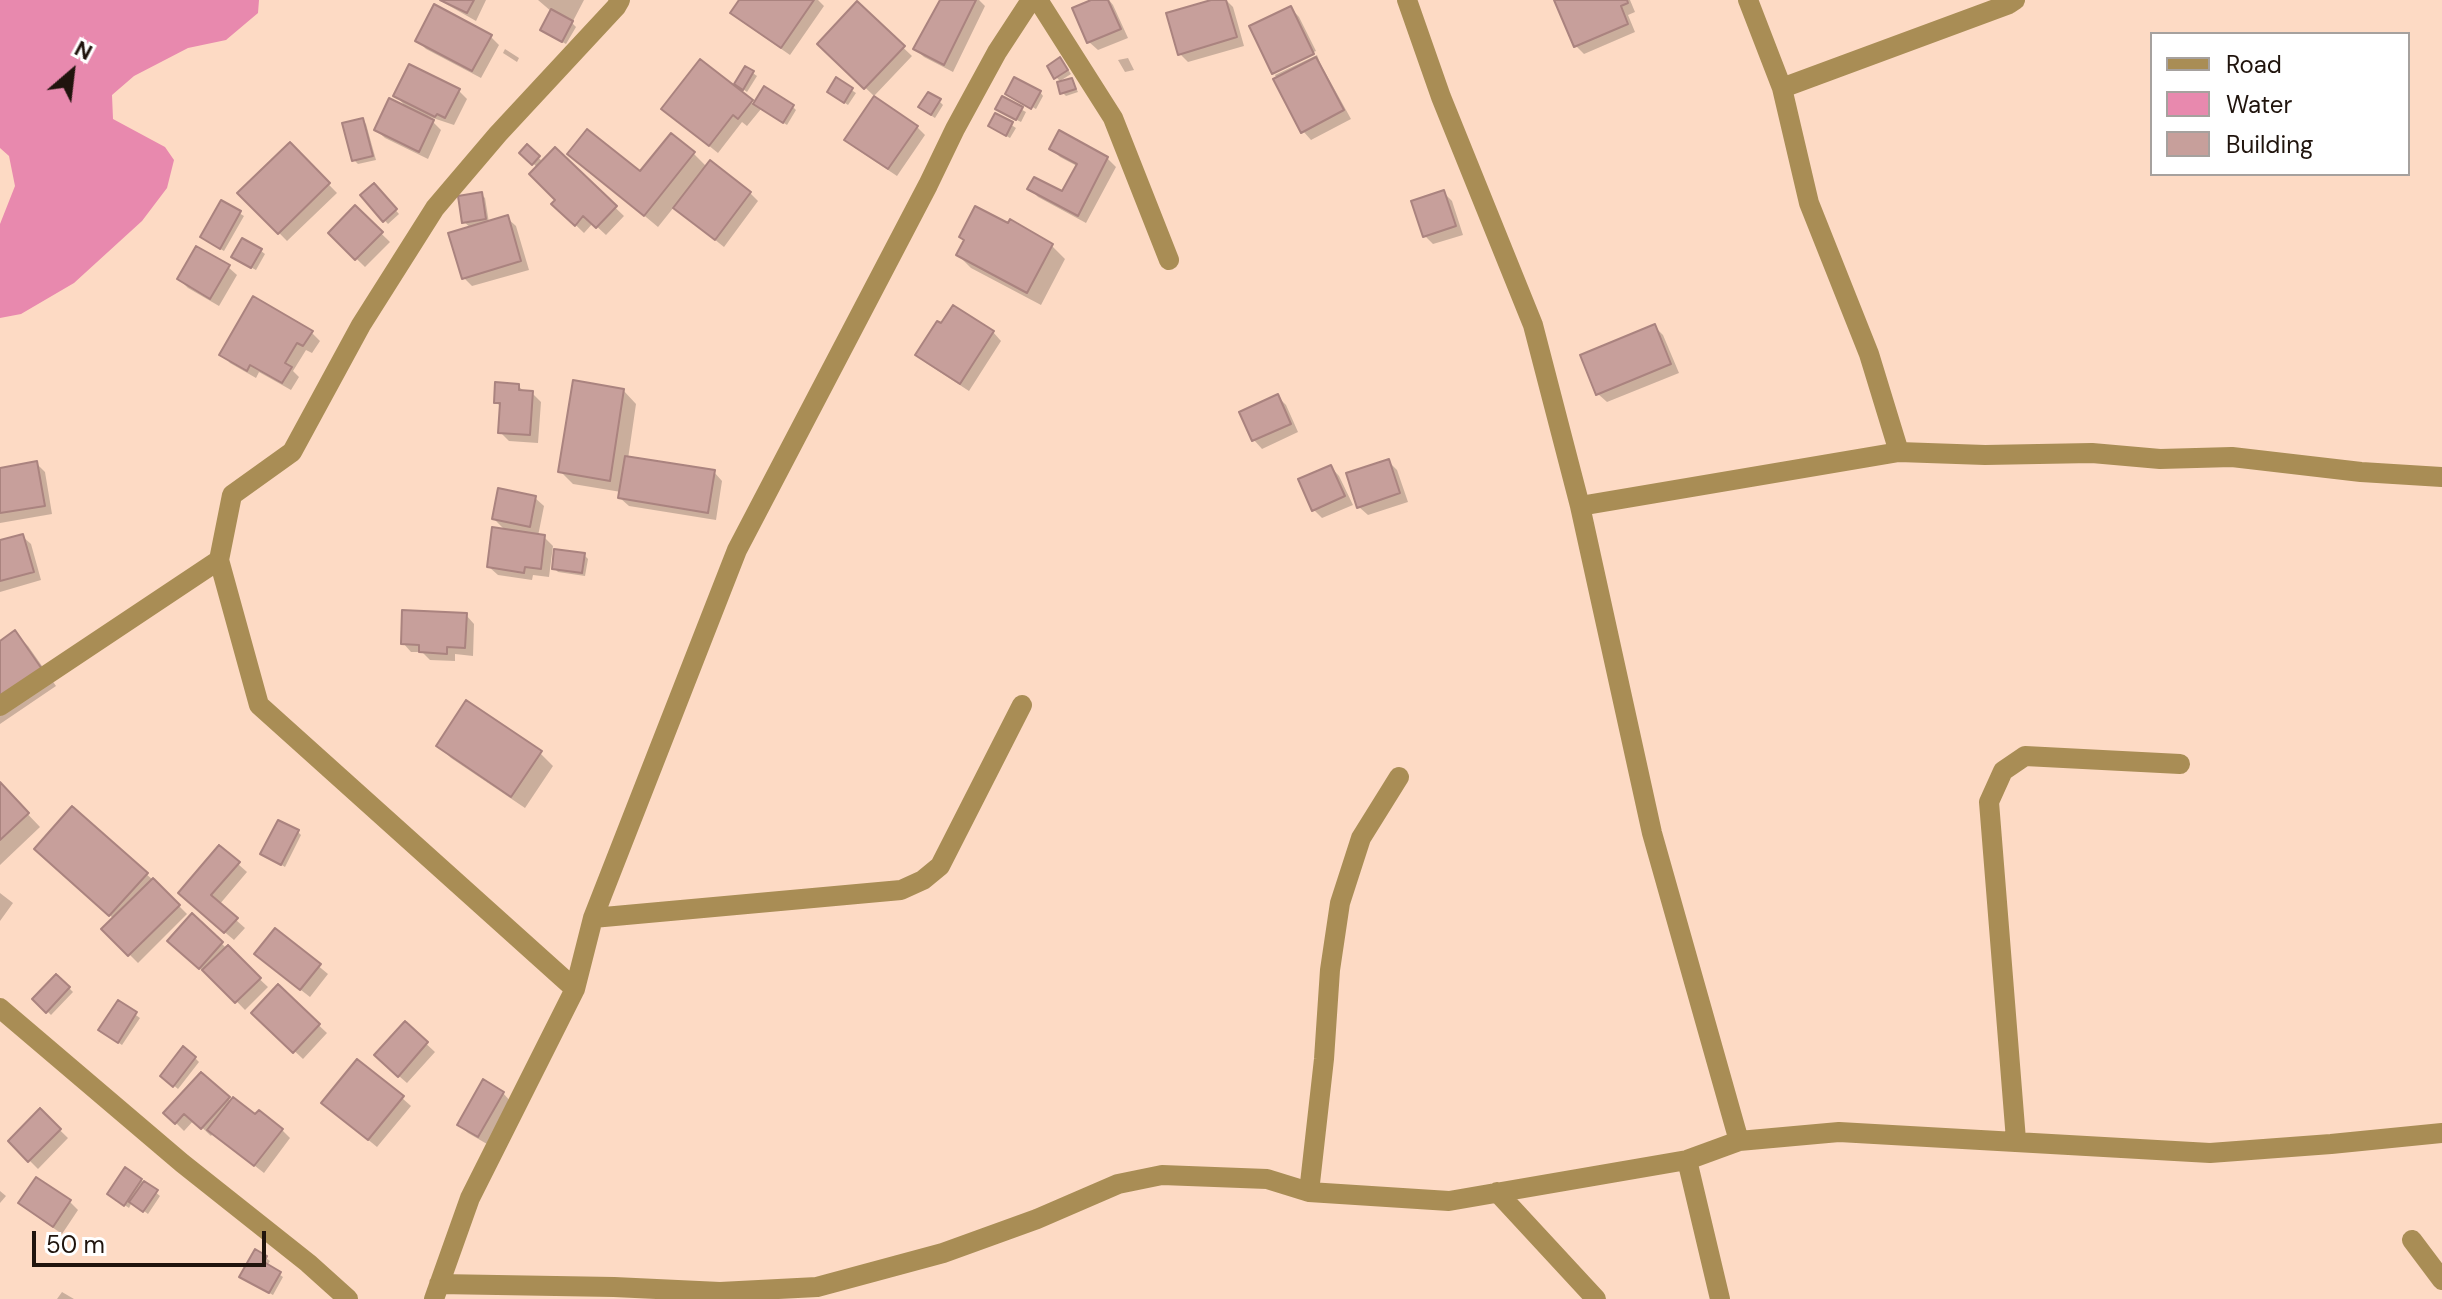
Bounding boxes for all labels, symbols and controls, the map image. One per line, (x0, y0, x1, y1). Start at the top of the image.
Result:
north arrow (32, 32, 112, 112)
legend (2150, 32, 2410, 176)
text: N (70, 34, 97, 67)
text: Road (2226, 49, 2282, 80)
text: Water (2226, 89, 2292, 120)
text: Building (2226, 129, 2313, 160)
scale bar (36, 1215, 270, 1265)
text: 50 m (46, 1229, 105, 1260)

